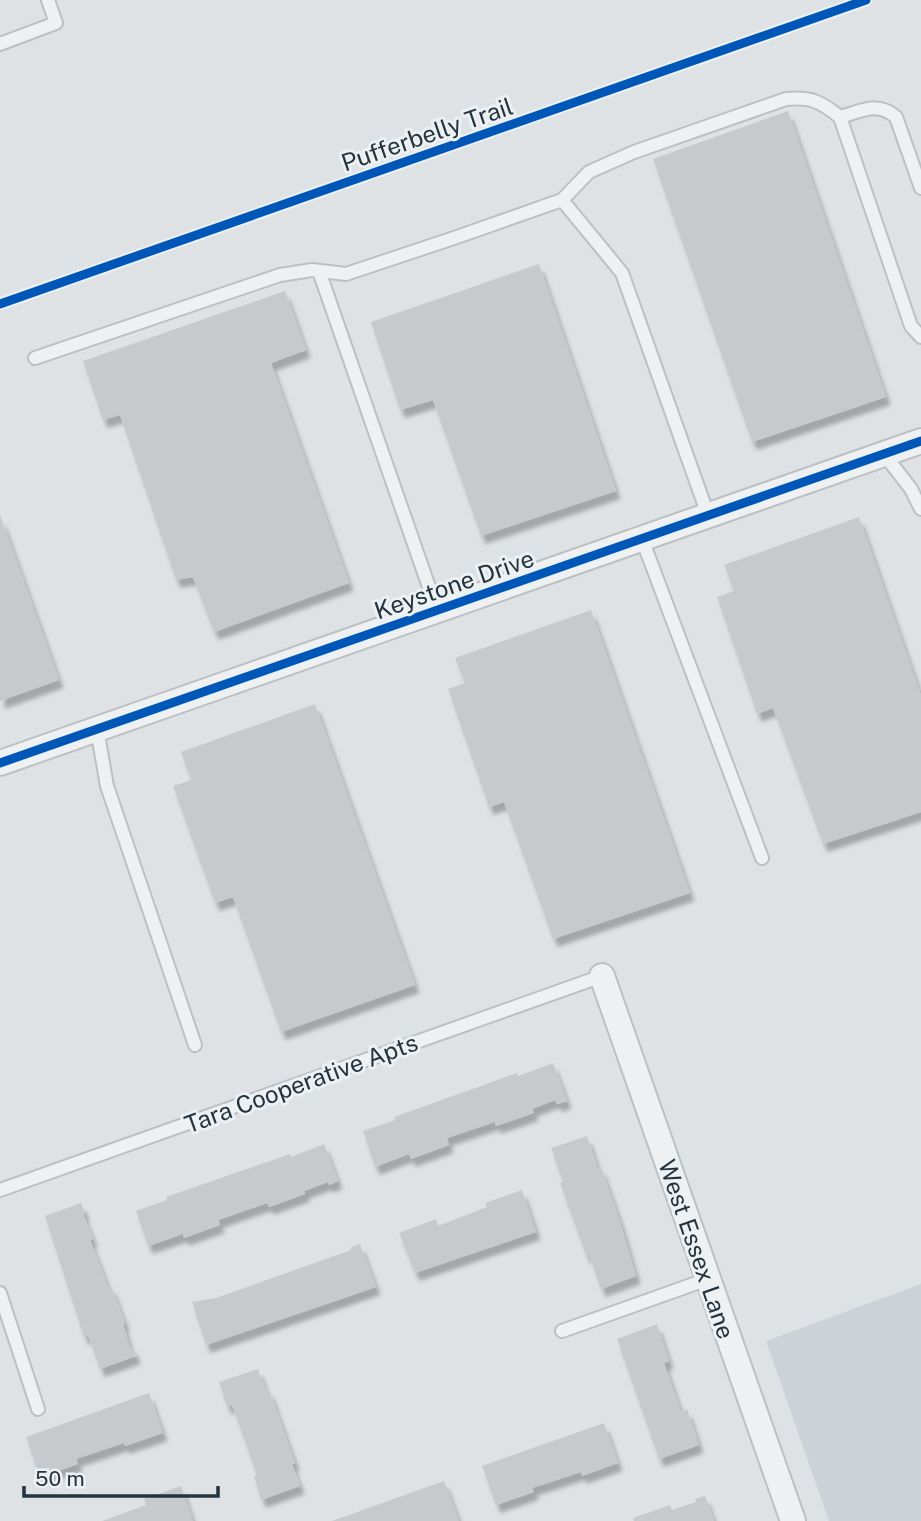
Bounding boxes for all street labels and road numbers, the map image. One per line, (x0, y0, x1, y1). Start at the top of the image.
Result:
street label: Pufferbelly Trail (338, 92, 516, 176)
street label: Keystone Drive (371, 544, 537, 624)
street label: Tara Cooperative Apts (181, 1028, 421, 1138)
street label: West Essex Lane (653, 1156, 741, 1342)

